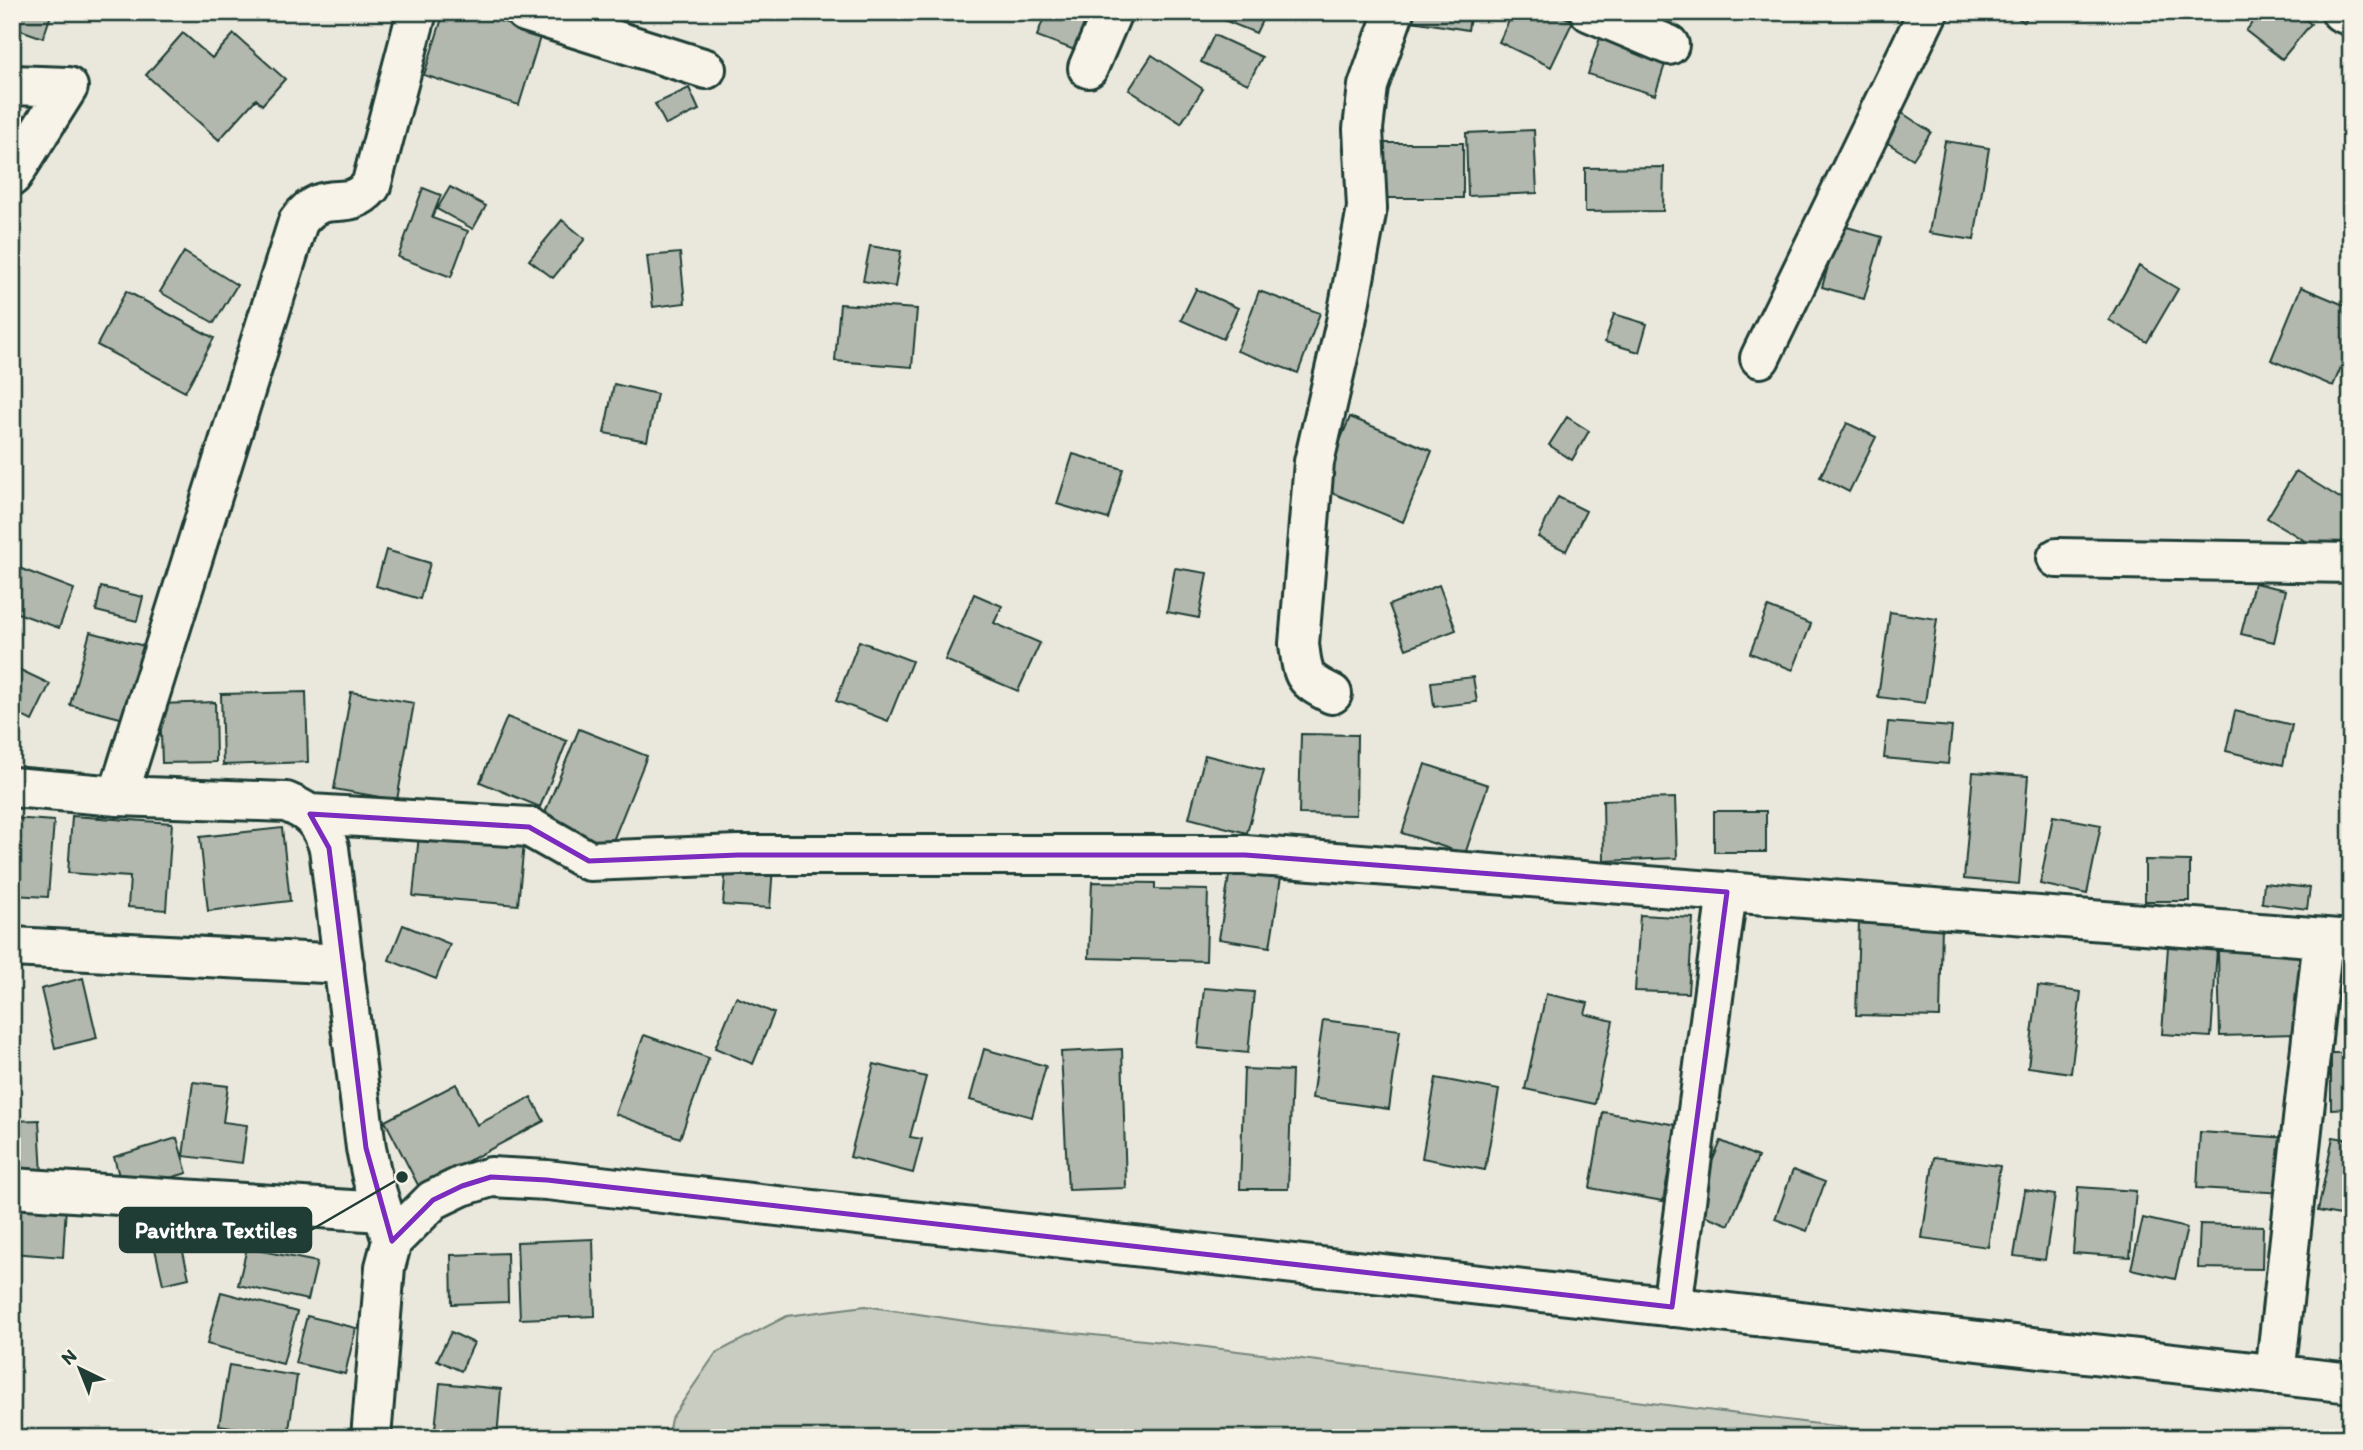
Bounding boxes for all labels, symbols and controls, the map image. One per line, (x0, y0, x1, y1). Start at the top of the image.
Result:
callout: Pavithra Textiles (120, 1208, 311, 1252)
text: Pavithra Textiles (135, 1216, 297, 1244)
north arrow (46, 1334, 116, 1404)
text: N (56, 1344, 81, 1370)

